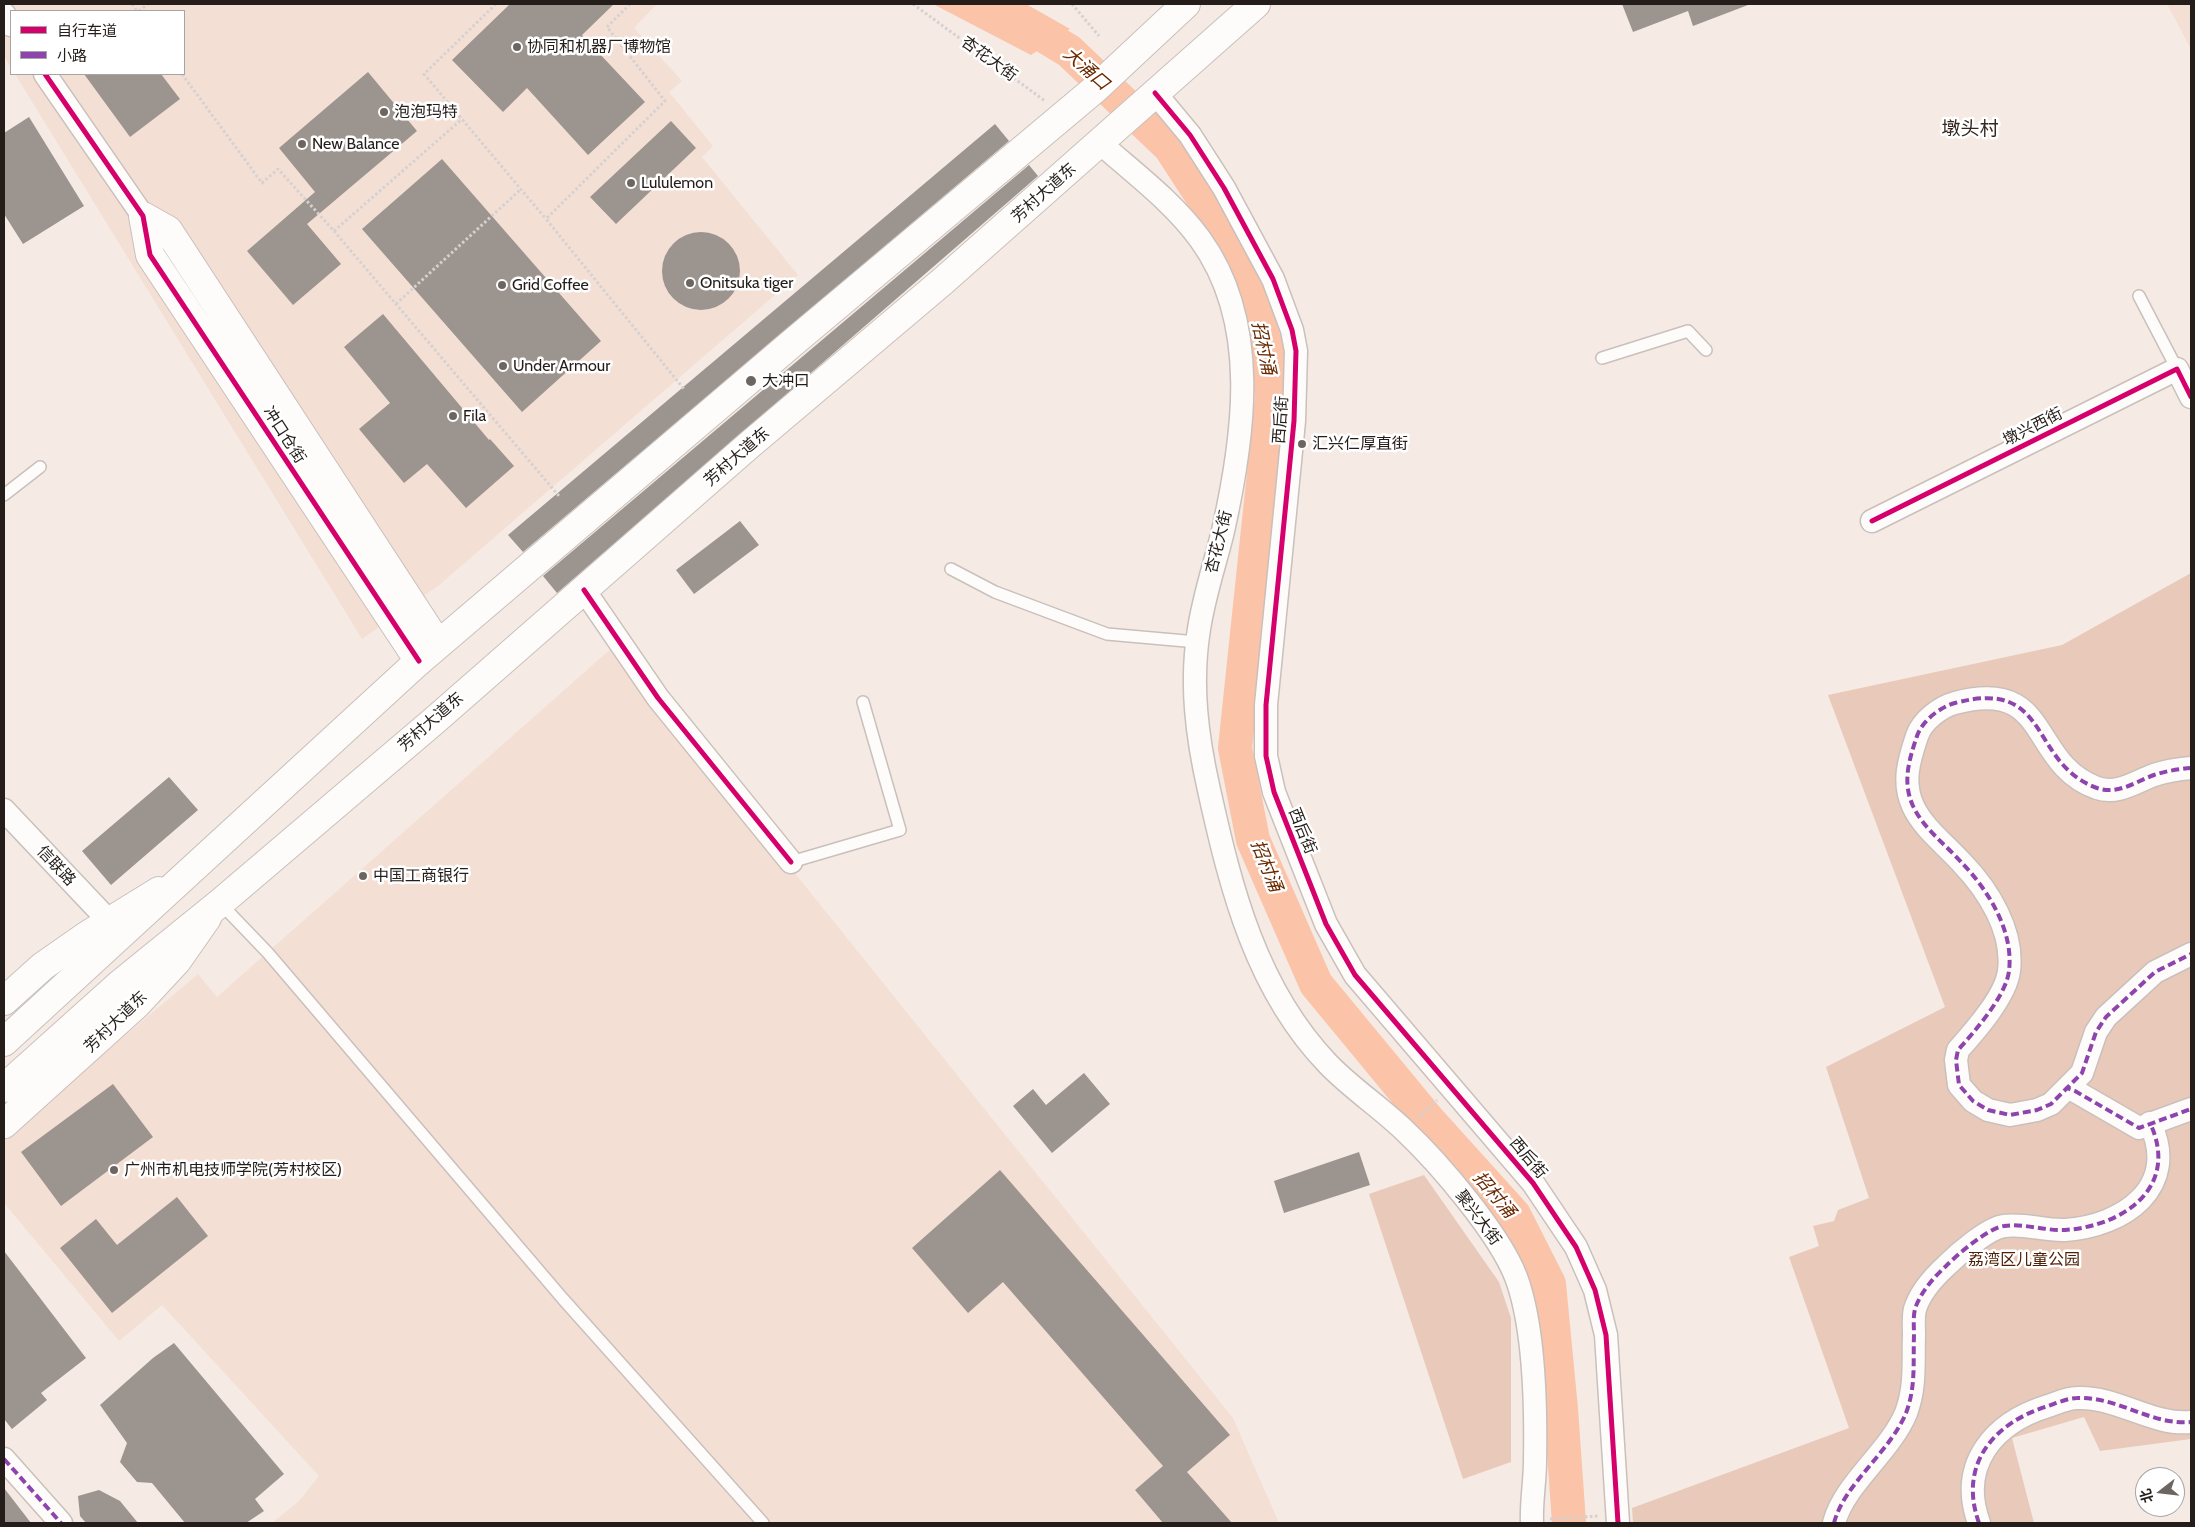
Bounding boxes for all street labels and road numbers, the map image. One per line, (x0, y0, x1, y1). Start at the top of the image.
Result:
street label: 杏花大街 (957, 32, 1021, 86)
street label: 芳村大道东 (1008, 159, 1080, 227)
street label: 西后街 (1270, 395, 1292, 445)
street label: 冲口仓街 (259, 403, 309, 467)
street label: 墩兴西街 (2000, 404, 2066, 450)
street label: 芳村大道东 (701, 424, 773, 490)
street label: 杏花大街 (1202, 509, 1236, 575)
street label: 芳村大道东 (395, 689, 467, 755)
street label: 西后街 (1284, 805, 1320, 857)
street label: 信联路 (33, 842, 79, 890)
street label: 芳村大道东 (81, 987, 151, 1057)
street label: 西后街 (1505, 1133, 1551, 1183)
street label: 聚兴大街 (1451, 1187, 1505, 1249)

